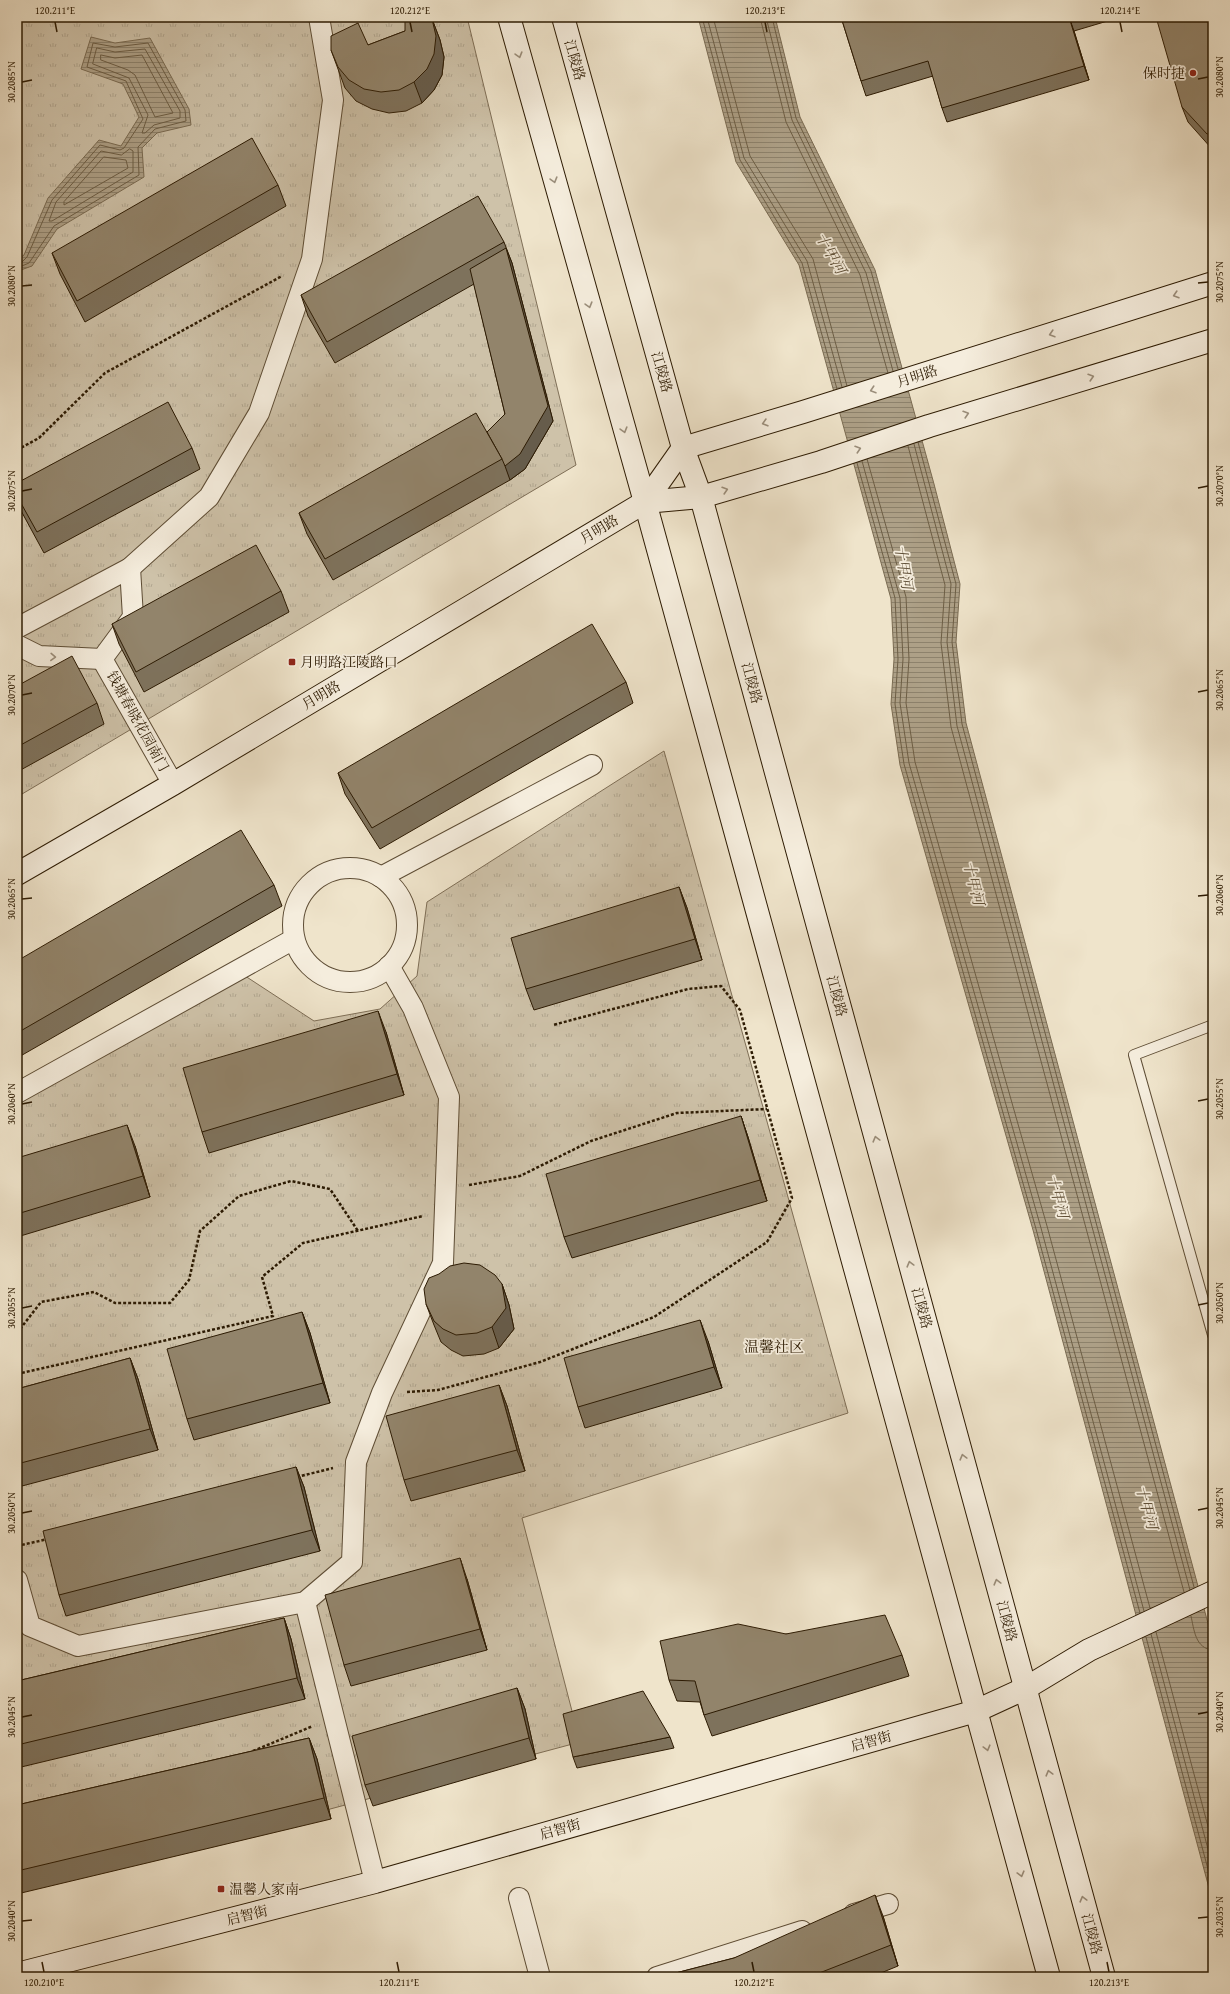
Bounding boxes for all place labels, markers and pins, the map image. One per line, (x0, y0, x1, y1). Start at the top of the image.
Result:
place label: 保时捷 (1143, 63, 1185, 83)
marker: 保时捷 (1188, 68, 1198, 78)
place label: 月明路江陵路口 (300, 652, 398, 672)
marker: 月明路江陵路口 (287, 657, 297, 667)
place label: 温馨人家南 (229, 1879, 299, 1899)
marker: 温馨人家南 (216, 1884, 226, 1894)

